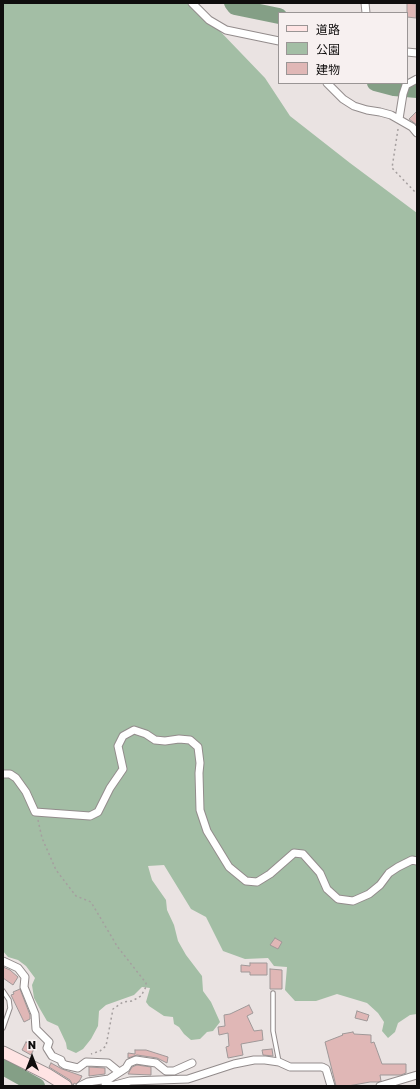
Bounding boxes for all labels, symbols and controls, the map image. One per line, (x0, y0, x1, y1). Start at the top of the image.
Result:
legend (278, 12, 408, 84)
text: 道路 (316, 22, 340, 37)
text: 公園 (316, 42, 340, 57)
text: 建物 (316, 62, 340, 77)
north arrow (12, 1037, 52, 1077)
text: N (28, 1038, 36, 1051)

